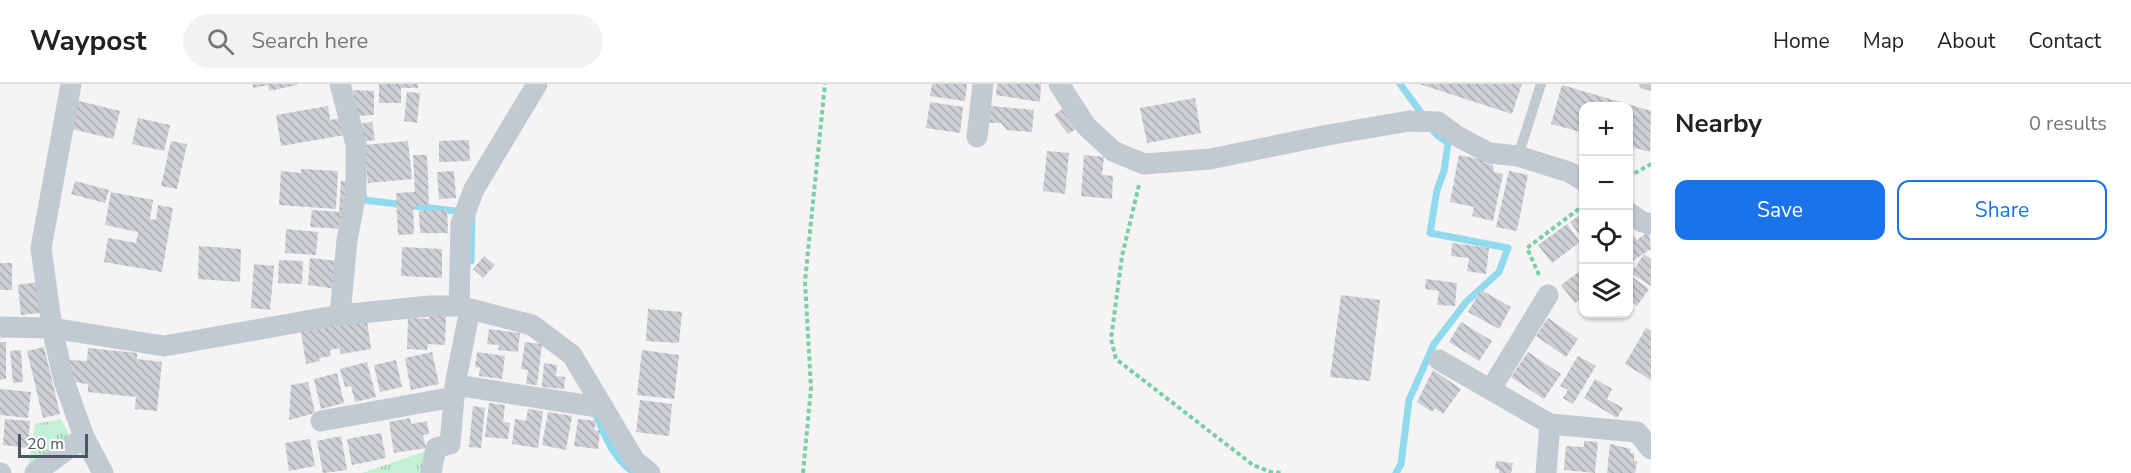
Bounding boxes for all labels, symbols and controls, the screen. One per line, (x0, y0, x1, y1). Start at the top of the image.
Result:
search box (183, 14, 603, 68)
text: Waypost (30, 22, 147, 60)
icon: search (204, 25, 237, 58)
text: Search here (252, 26, 368, 56)
text: Home (1773, 27, 1830, 55)
text: Map (1863, 27, 1904, 55)
text: About (1937, 27, 1995, 55)
text: Contact (2028, 27, 2101, 55)
map controls (1579, 102, 1633, 318)
button: + (1579, 102, 1633, 156)
text: Nearby (1675, 106, 1762, 141)
text: 0 results (2029, 110, 2107, 137)
button: − (1579, 156, 1633, 210)
button: Save (1675, 180, 1885, 240)
button: Share (1897, 180, 2107, 240)
button: locate (1579, 210, 1633, 264)
button: layers (1579, 264, 1633, 318)
scale bar (18, 431, 88, 458)
text: 20 m (27, 433, 64, 455)

